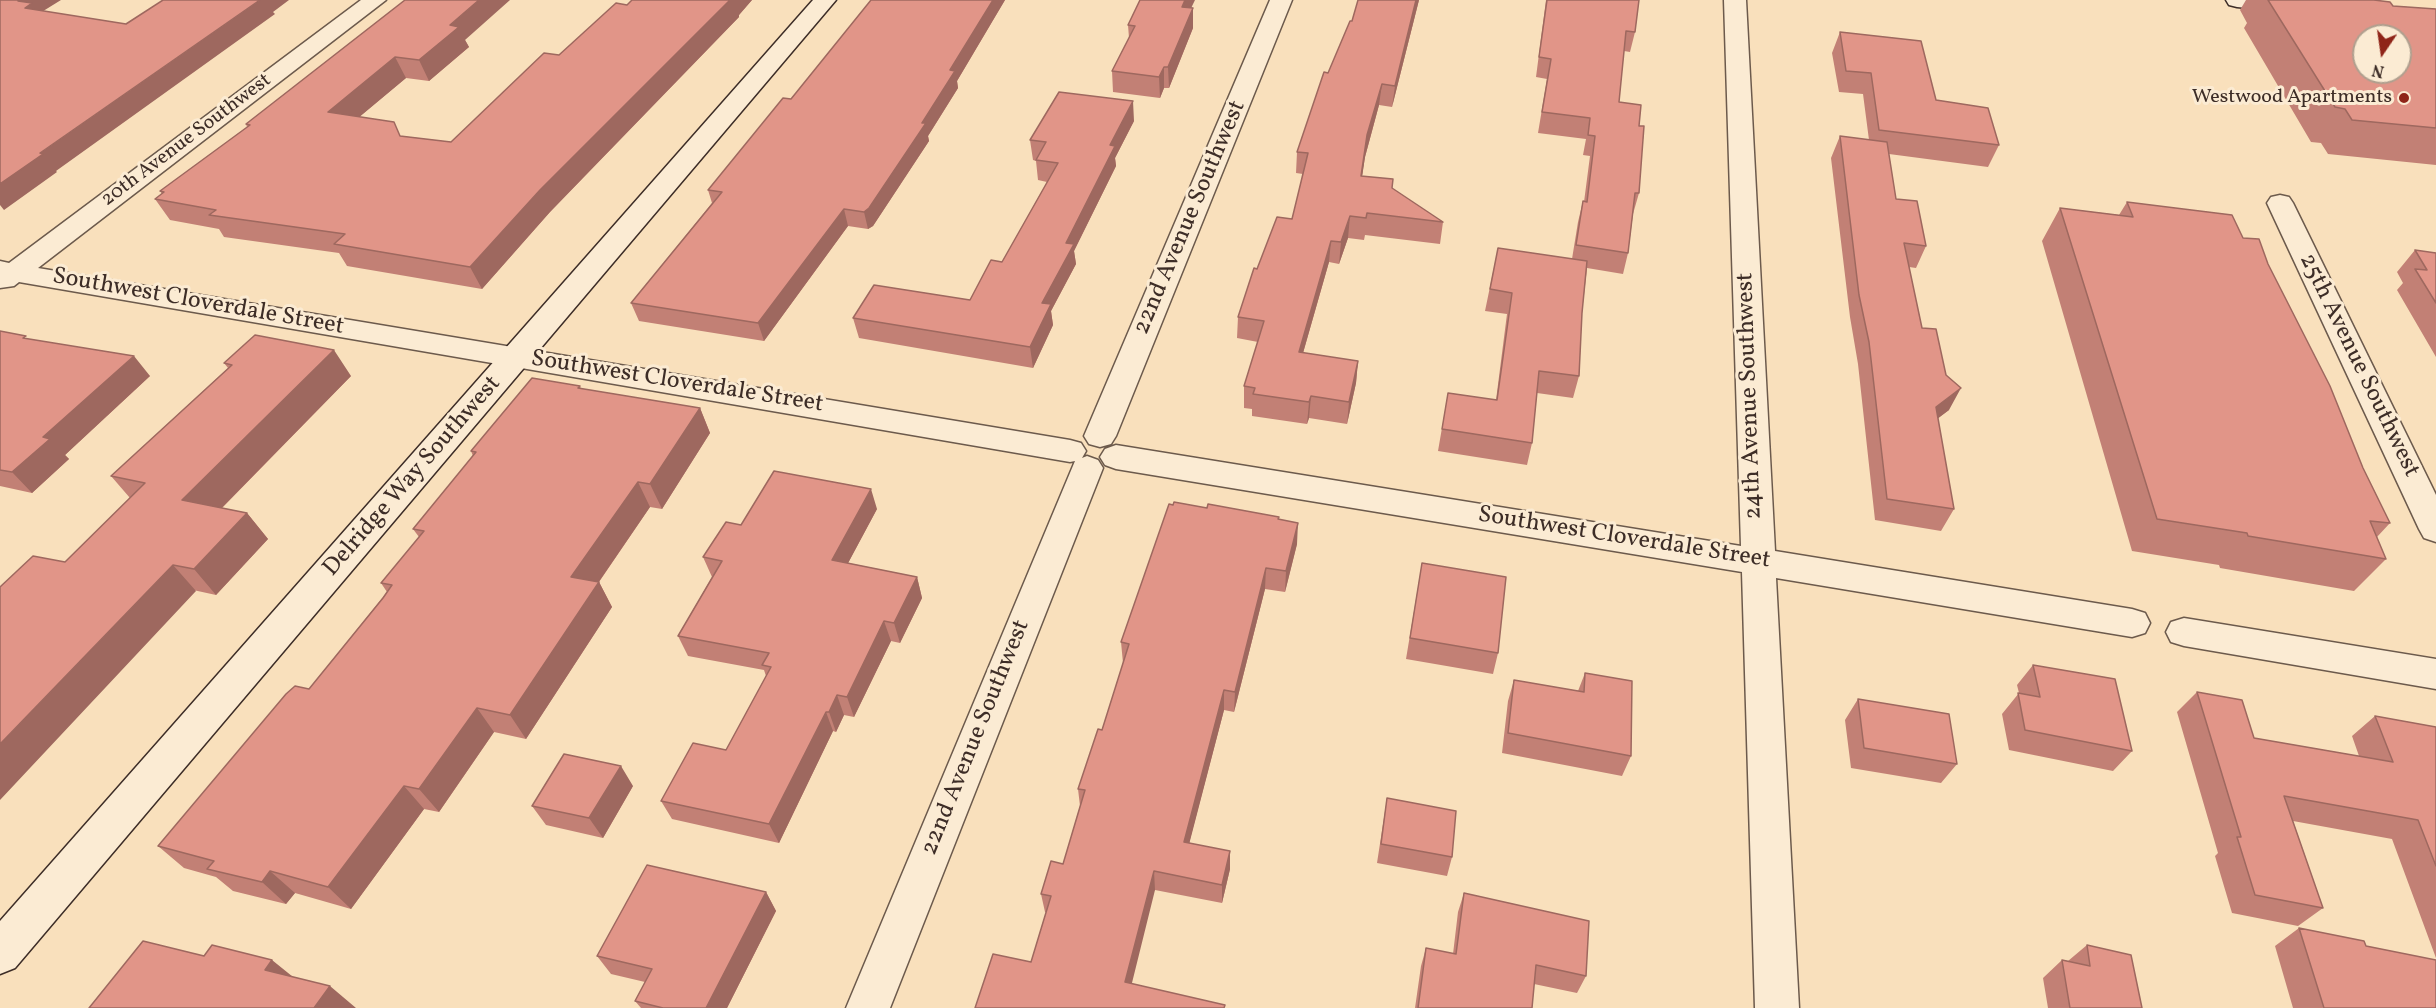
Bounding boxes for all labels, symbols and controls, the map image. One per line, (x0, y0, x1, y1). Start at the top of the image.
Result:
north arrow (2352, 24, 2412, 84)
text: N (2370, 58, 2387, 82)
street label: 20th Avenue Southwest (97, 69, 277, 213)
place label: Westwood Apartments (2192, 86, 2392, 110)
marker: Westwood Apartments (2397, 91, 2411, 105)
street label: 22nd Avenue Southwest (1129, 97, 1253, 339)
street label: 25th Avenue Southwest (2291, 250, 2425, 482)
street label: Southwest Cloverdale Street (50, 263, 346, 343)
street label: 24th Avenue Southwest (1732, 272, 1770, 520)
street label: Southwest Cloverdale Street (529, 346, 825, 420)
street label: Delridge Way Southwest (318, 371, 508, 583)
street label: Southwest Cloverdale Street (1476, 502, 1772, 576)
street label: 22nd Avenue Southwest (917, 616, 1037, 860)

